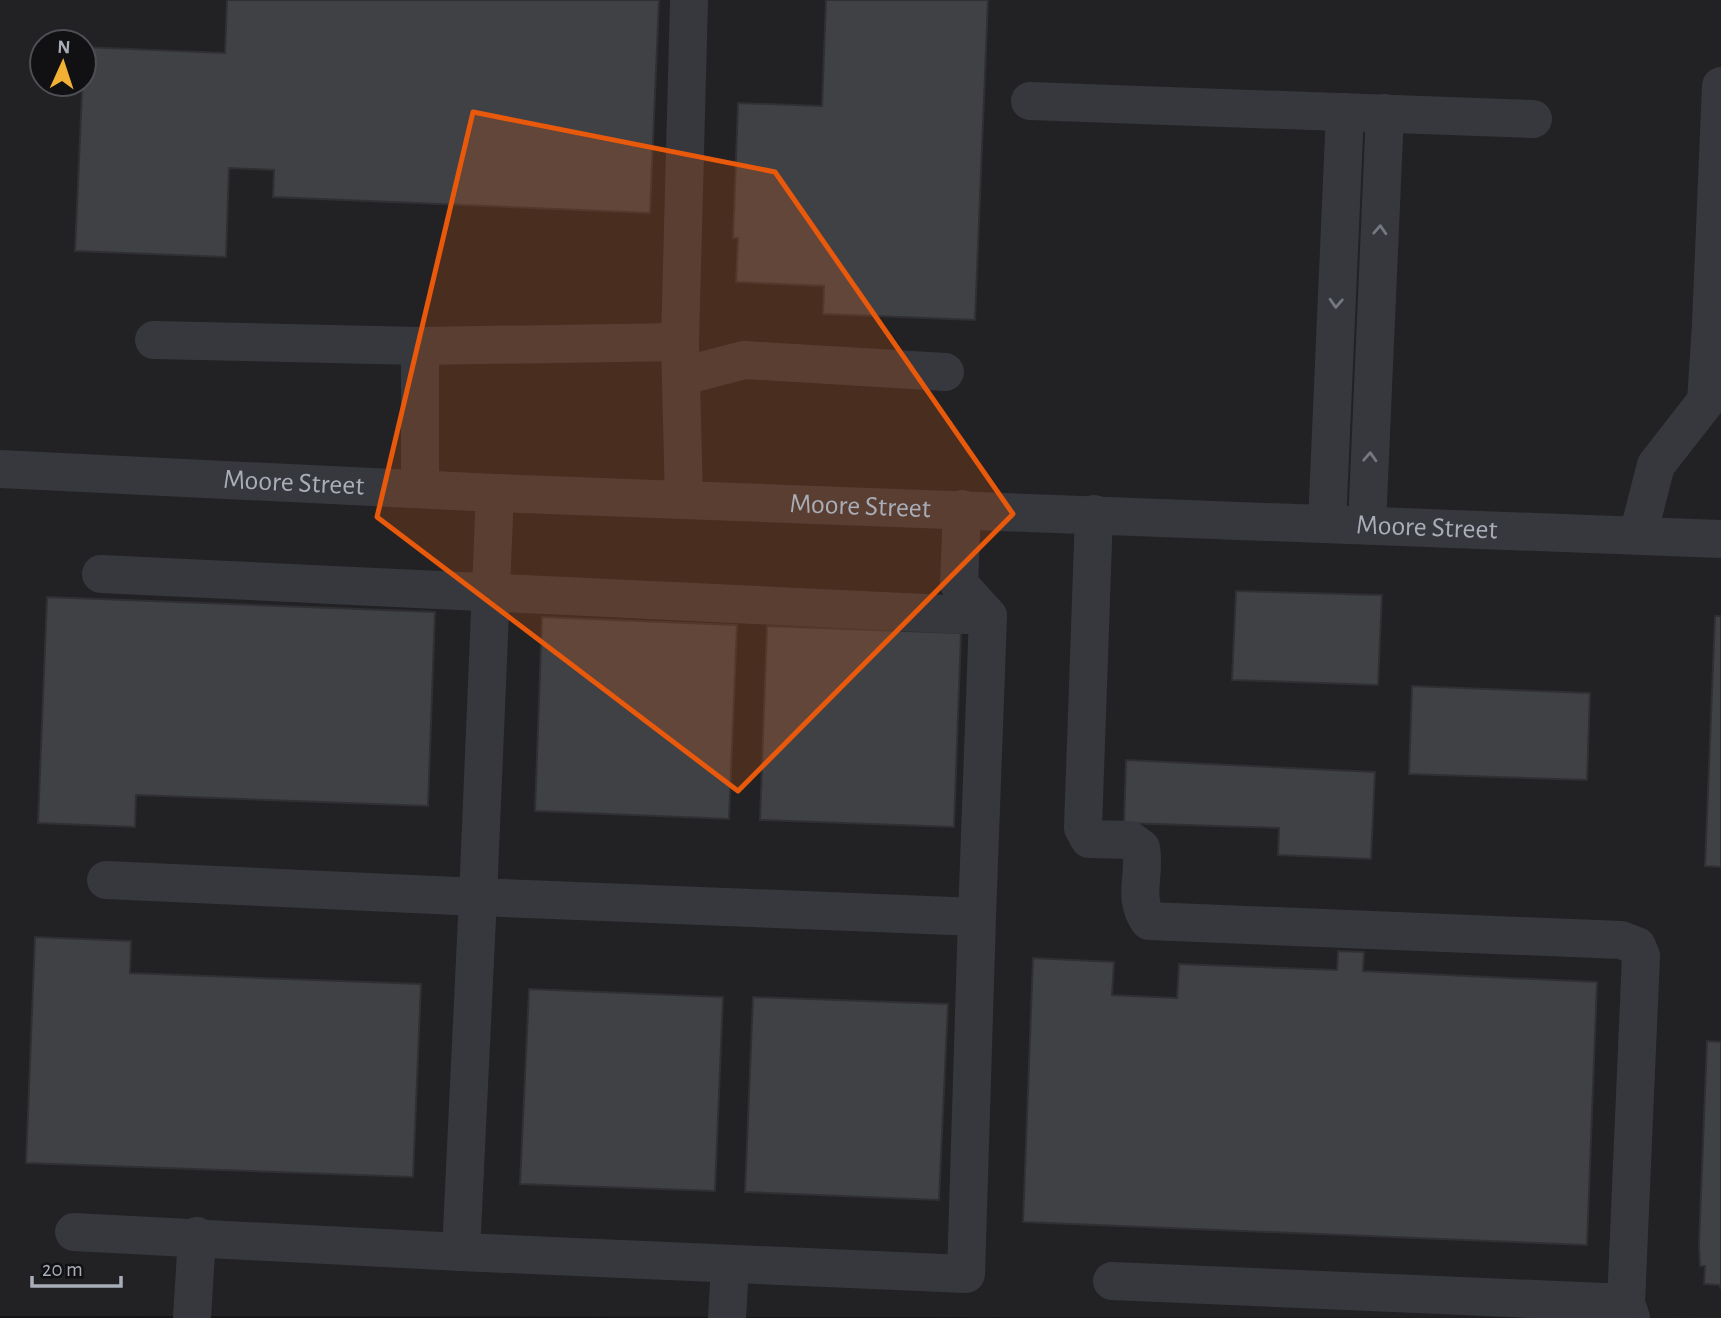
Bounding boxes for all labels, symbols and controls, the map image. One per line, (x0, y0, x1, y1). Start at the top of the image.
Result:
north arrow (28, 28, 98, 98)
text: N (57, 38, 71, 57)
one-way arrow (1373, 224, 1388, 235)
one-way arrow (1329, 298, 1344, 309)
one-way arrow (1363, 451, 1378, 462)
street label: Moore Street (222, 466, 365, 501)
street label: Moore Street (789, 490, 931, 523)
street label: Moore Street (1356, 511, 1498, 545)
scale bar (32, 1244, 121, 1288)
text: 20 m (42, 1259, 83, 1280)

